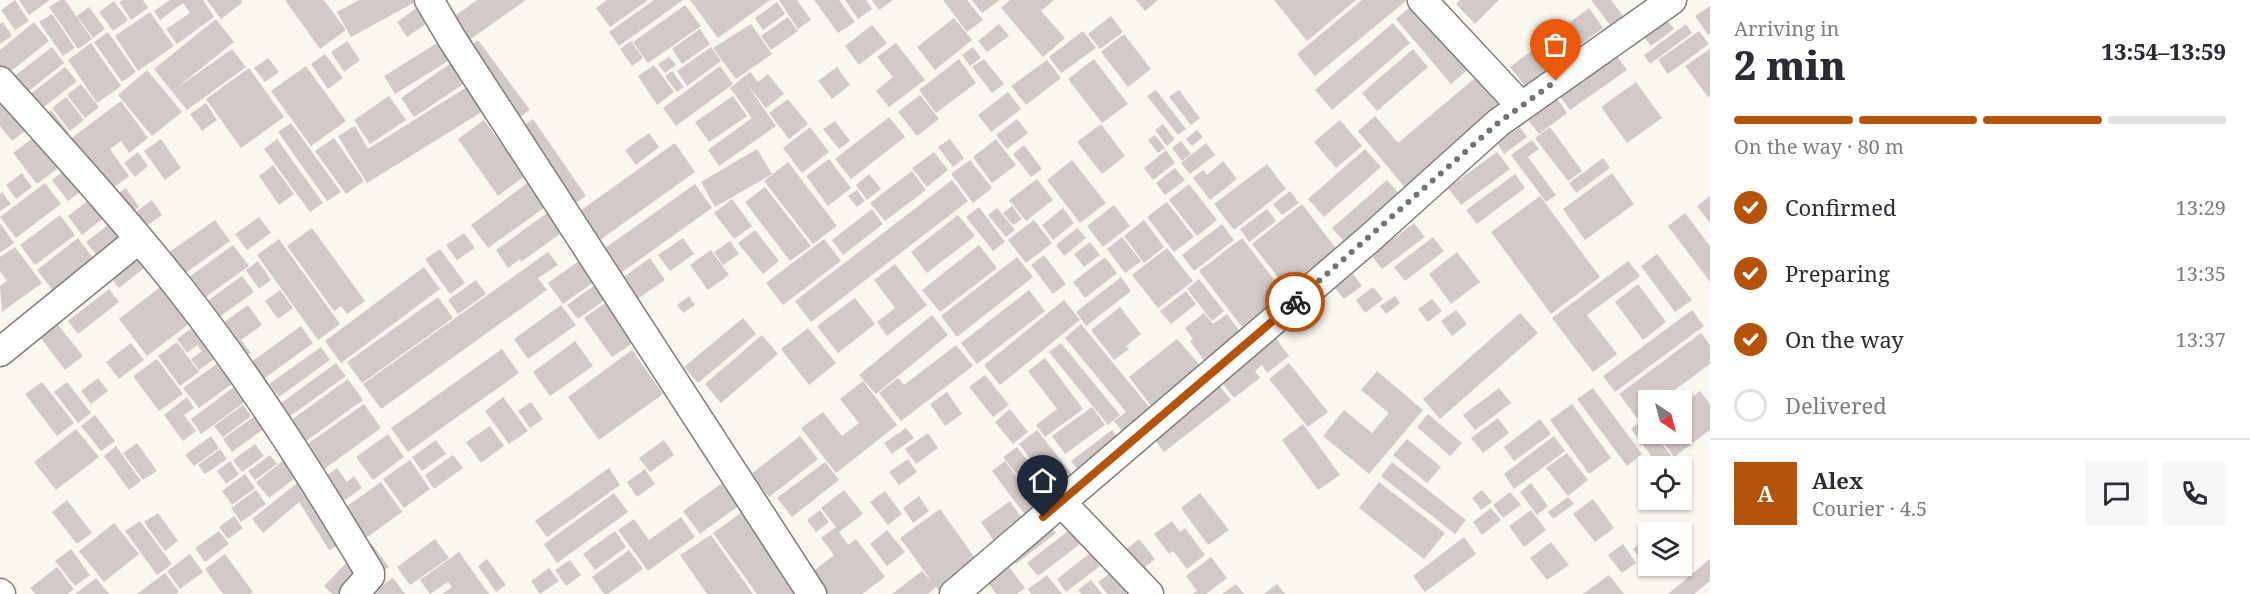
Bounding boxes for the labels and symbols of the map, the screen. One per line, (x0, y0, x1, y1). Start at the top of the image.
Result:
pin (1530, 19, 1581, 81)
courier (1265, 272, 1325, 332)
north arrow (1638, 390, 1692, 444)
pin (1017, 455, 1068, 517)

